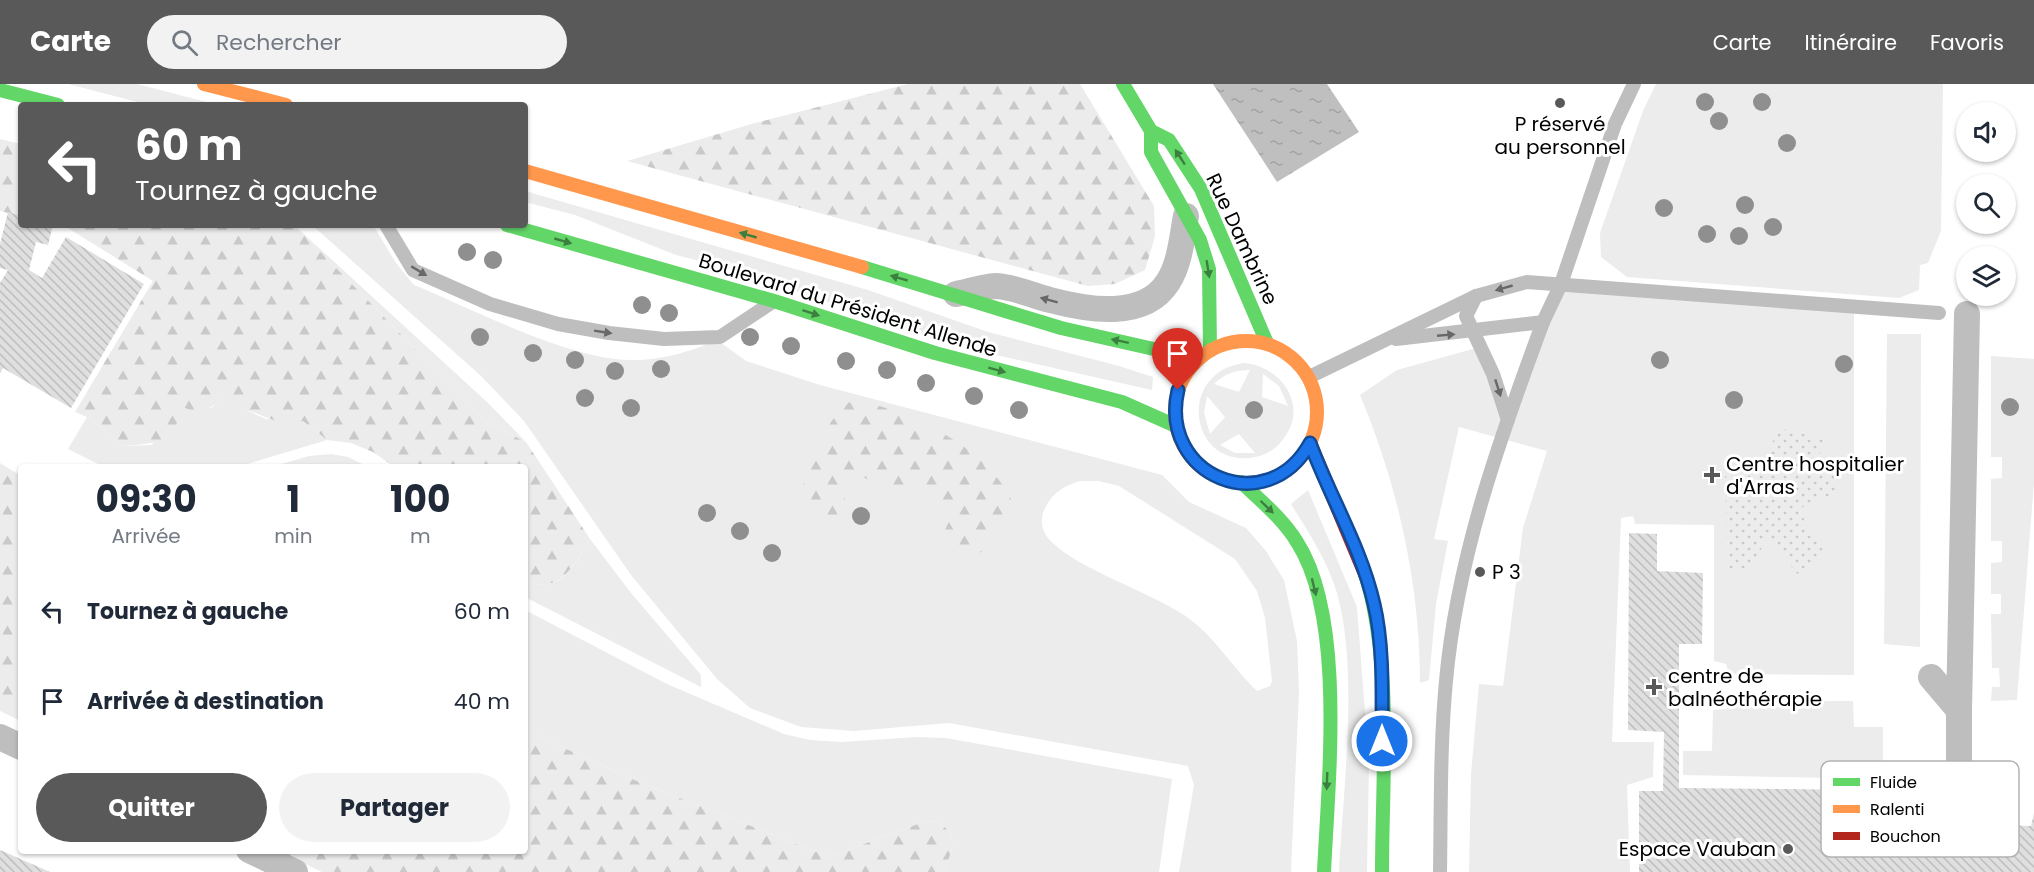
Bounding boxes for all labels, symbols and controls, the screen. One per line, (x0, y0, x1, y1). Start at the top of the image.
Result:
search box (147, 15, 567, 69)
text: Carte (30, 22, 111, 61)
icon: search (168, 26, 201, 59)
text: Rechercher (216, 27, 342, 58)
text: Carte (1713, 28, 1772, 57)
text: Itinéraire (1805, 28, 1897, 57)
text: Favoris (1930, 28, 2004, 57)
marker: P réservé au personnel (1553, 96, 1567, 110)
map controls (1956, 102, 2016, 306)
button: sound (1956, 102, 2016, 162)
place label: P réservé au personnel (1494, 110, 1626, 161)
text: 60 m (135, 116, 243, 175)
icon: left (36, 126, 114, 204)
one-way arrow (1175, 149, 1186, 165)
street label: Rue Dambrine (1199, 169, 1285, 309)
text: Tournez à gauche (135, 172, 377, 209)
button: search (1956, 174, 2016, 234)
one-way arrow (739, 230, 757, 239)
one-way arrow (554, 237, 572, 246)
street label: Boulevard du Président Allende (695, 246, 1001, 364)
button: layers (1956, 246, 2016, 306)
one-way arrow (1203, 260, 1212, 279)
one-way arrow (411, 266, 427, 277)
one-way arrow (890, 273, 908, 282)
one-way arrow (1495, 284, 1513, 293)
one-way arrow (1040, 295, 1058, 304)
one-way arrow (802, 309, 820, 318)
one-way arrow (594, 328, 613, 337)
pin (1152, 328, 1203, 390)
one-way arrow (1437, 330, 1456, 339)
one-way arrow (1111, 336, 1130, 346)
icon: arrive (1161, 337, 1194, 370)
one-way arrow (988, 365, 1006, 375)
one-way arrow (1494, 379, 1503, 397)
place label: Centre hospitalier d'Arras (1726, 450, 1904, 501)
marker: Centre hospitalier d'Arras (1703, 466, 1721, 484)
text: 09:30 (96, 474, 197, 525)
text: 1 (287, 474, 300, 525)
text: 100 (390, 474, 450, 525)
one-way arrow (1259, 500, 1274, 514)
text: Arrivée (111, 522, 181, 550)
text: min (274, 522, 312, 550)
text: m (410, 522, 431, 550)
place label: P 3 (1492, 558, 1521, 586)
marker: P 3 (1473, 565, 1487, 579)
one-way arrow (1309, 578, 1319, 596)
icon: left (36, 595, 69, 628)
text: Tournez à gauche (87, 596, 288, 627)
text: 60 m (454, 596, 510, 627)
place label: centre de balnéothérapie (1668, 662, 1822, 713)
marker: centre de balnéothérapie (1645, 678, 1663, 696)
icon: arrive (36, 685, 69, 718)
text: Arrivée à destination (87, 686, 324, 717)
text: 40 m (454, 686, 510, 717)
position arrow (1350, 709, 1414, 773)
legend (1821, 761, 2019, 857)
one-way arrow (1322, 771, 1331, 790)
text: Fluide (1870, 771, 1917, 794)
button: Quitter (36, 773, 267, 842)
button: Partager (279, 773, 510, 842)
text: Ralenti (1870, 798, 1924, 821)
text: Bouchon (1870, 825, 1941, 848)
place label: Espace Vauban (1619, 835, 1776, 863)
marker: Espace Vauban (1781, 842, 1795, 856)

